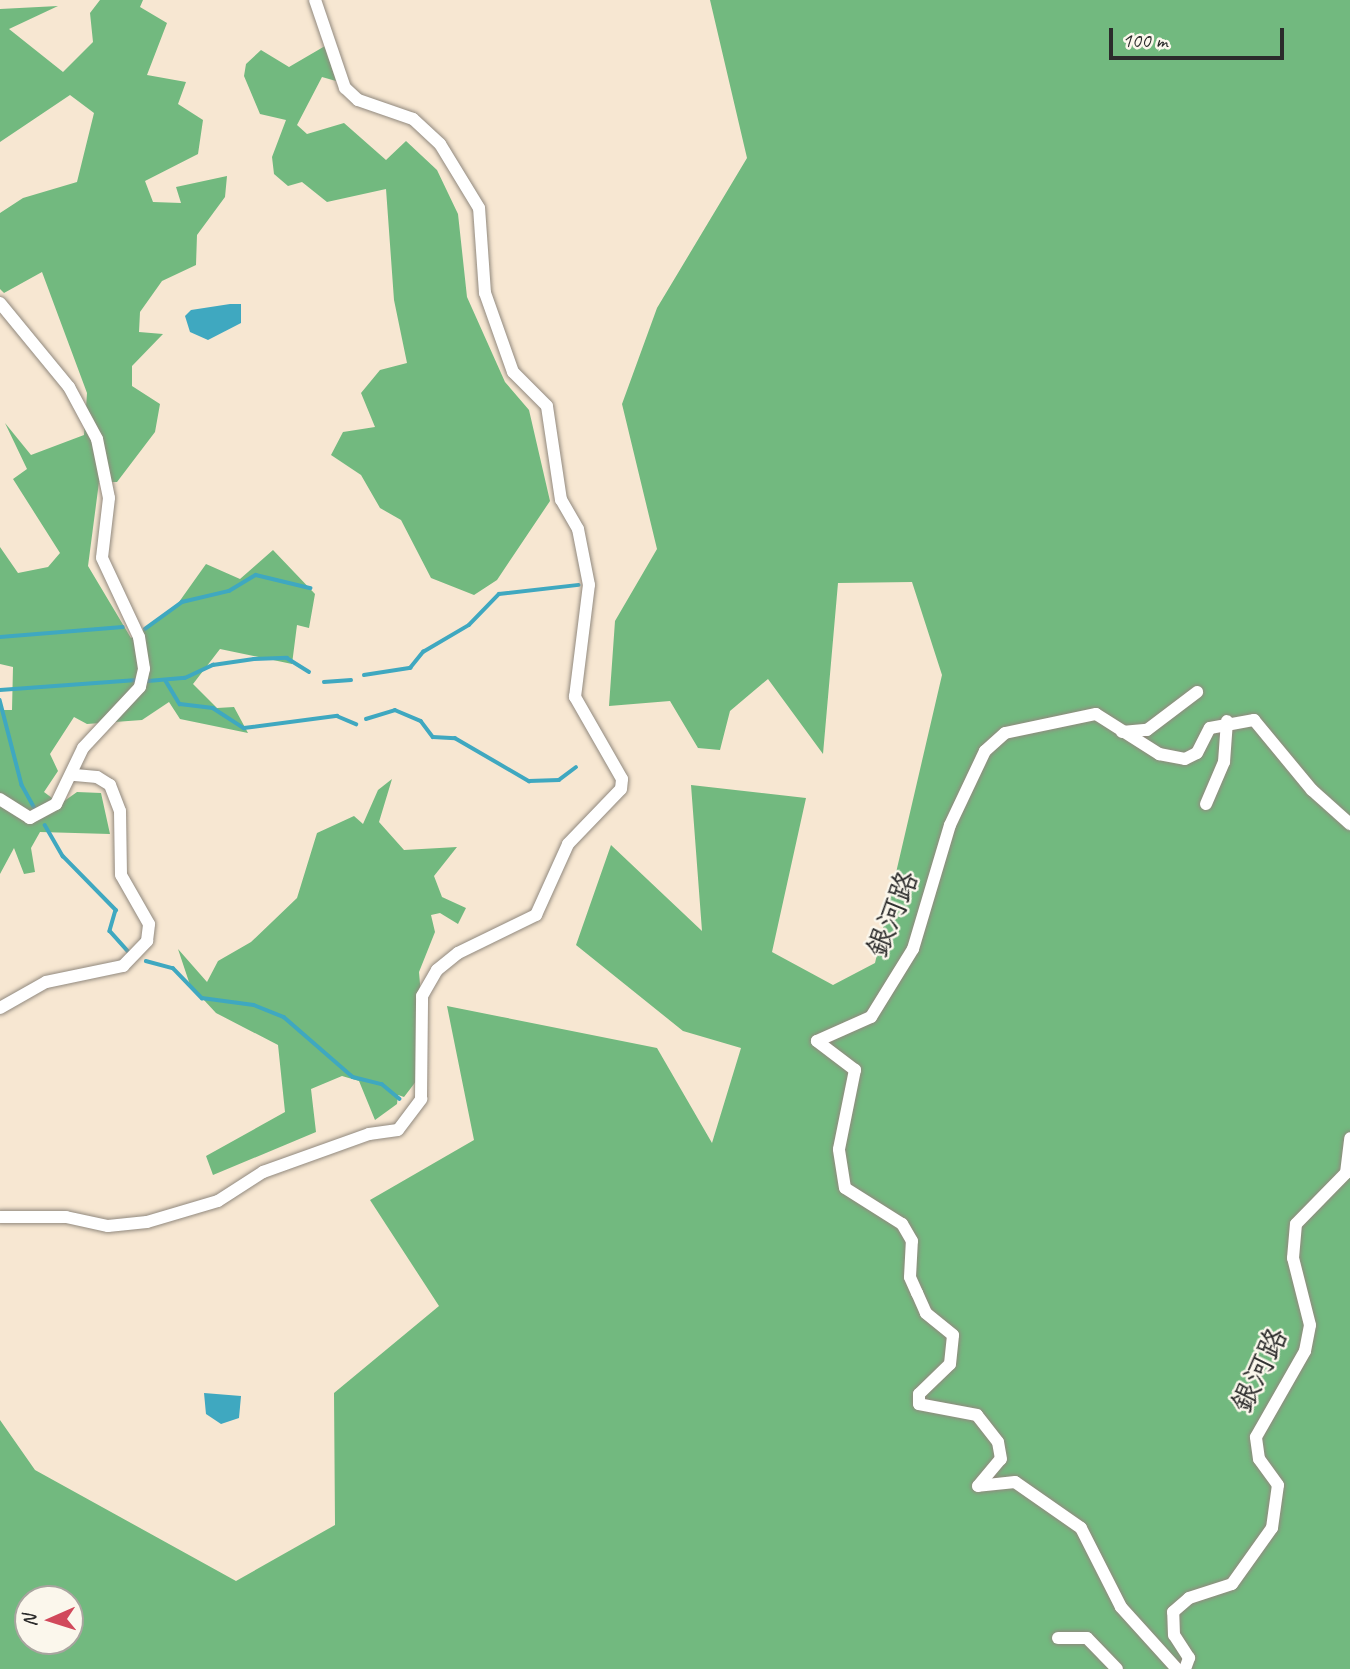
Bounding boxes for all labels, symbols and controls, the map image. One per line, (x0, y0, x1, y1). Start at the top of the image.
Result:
scale bar (1112, 14, 1287, 58)
text: 100 m (1122, 27, 1167, 53)
street label: 銀河路 (858, 866, 926, 962)
street label: 銀河路 (1223, 1322, 1295, 1418)
north arrow (14, 1585, 84, 1655)
text: N (18, 1614, 42, 1628)

